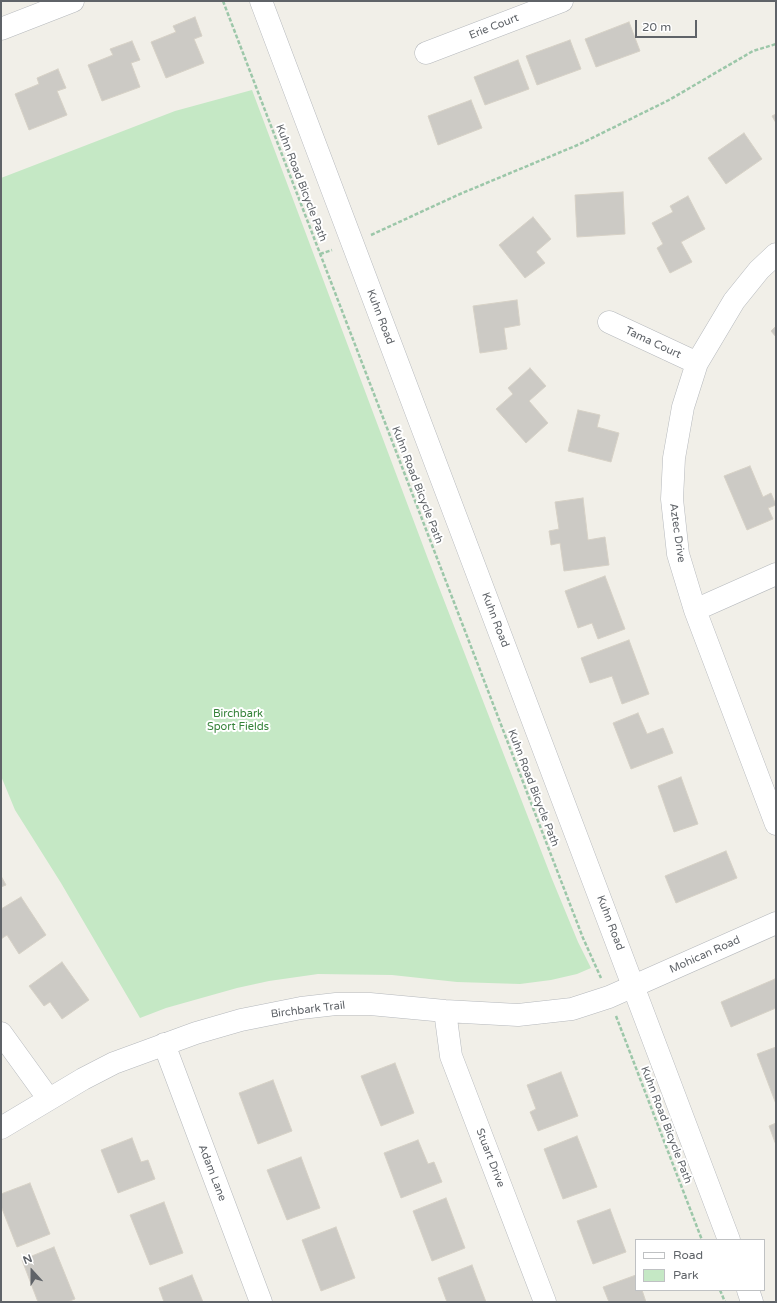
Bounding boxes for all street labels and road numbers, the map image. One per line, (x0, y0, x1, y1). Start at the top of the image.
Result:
street label: Erie Court (467, 11, 521, 43)
street label: Kuhn Road Bicycle Path (273, 122, 329, 244)
street label: Kuhn Road (363, 288, 397, 346)
street label: Tama Court (623, 324, 683, 362)
street label: Kuhn Road Bicycle Path (389, 424, 445, 546)
street label: Aztec Drive (666, 502, 688, 564)
street label: Kuhn Road (478, 591, 512, 649)
street label: Kuhn Road Bicycle Path (505, 727, 561, 849)
street label: Kuhn Road (593, 894, 627, 952)
street label: Mohican Road (668, 934, 742, 976)
street label: Birchbark Trail (270, 999, 346, 1021)
street label: Kuhn Road Bicycle Path (638, 1064, 694, 1186)
street label: Stuart Drive (473, 1127, 507, 1189)
street label: Adam Lane (195, 1143, 229, 1203)

